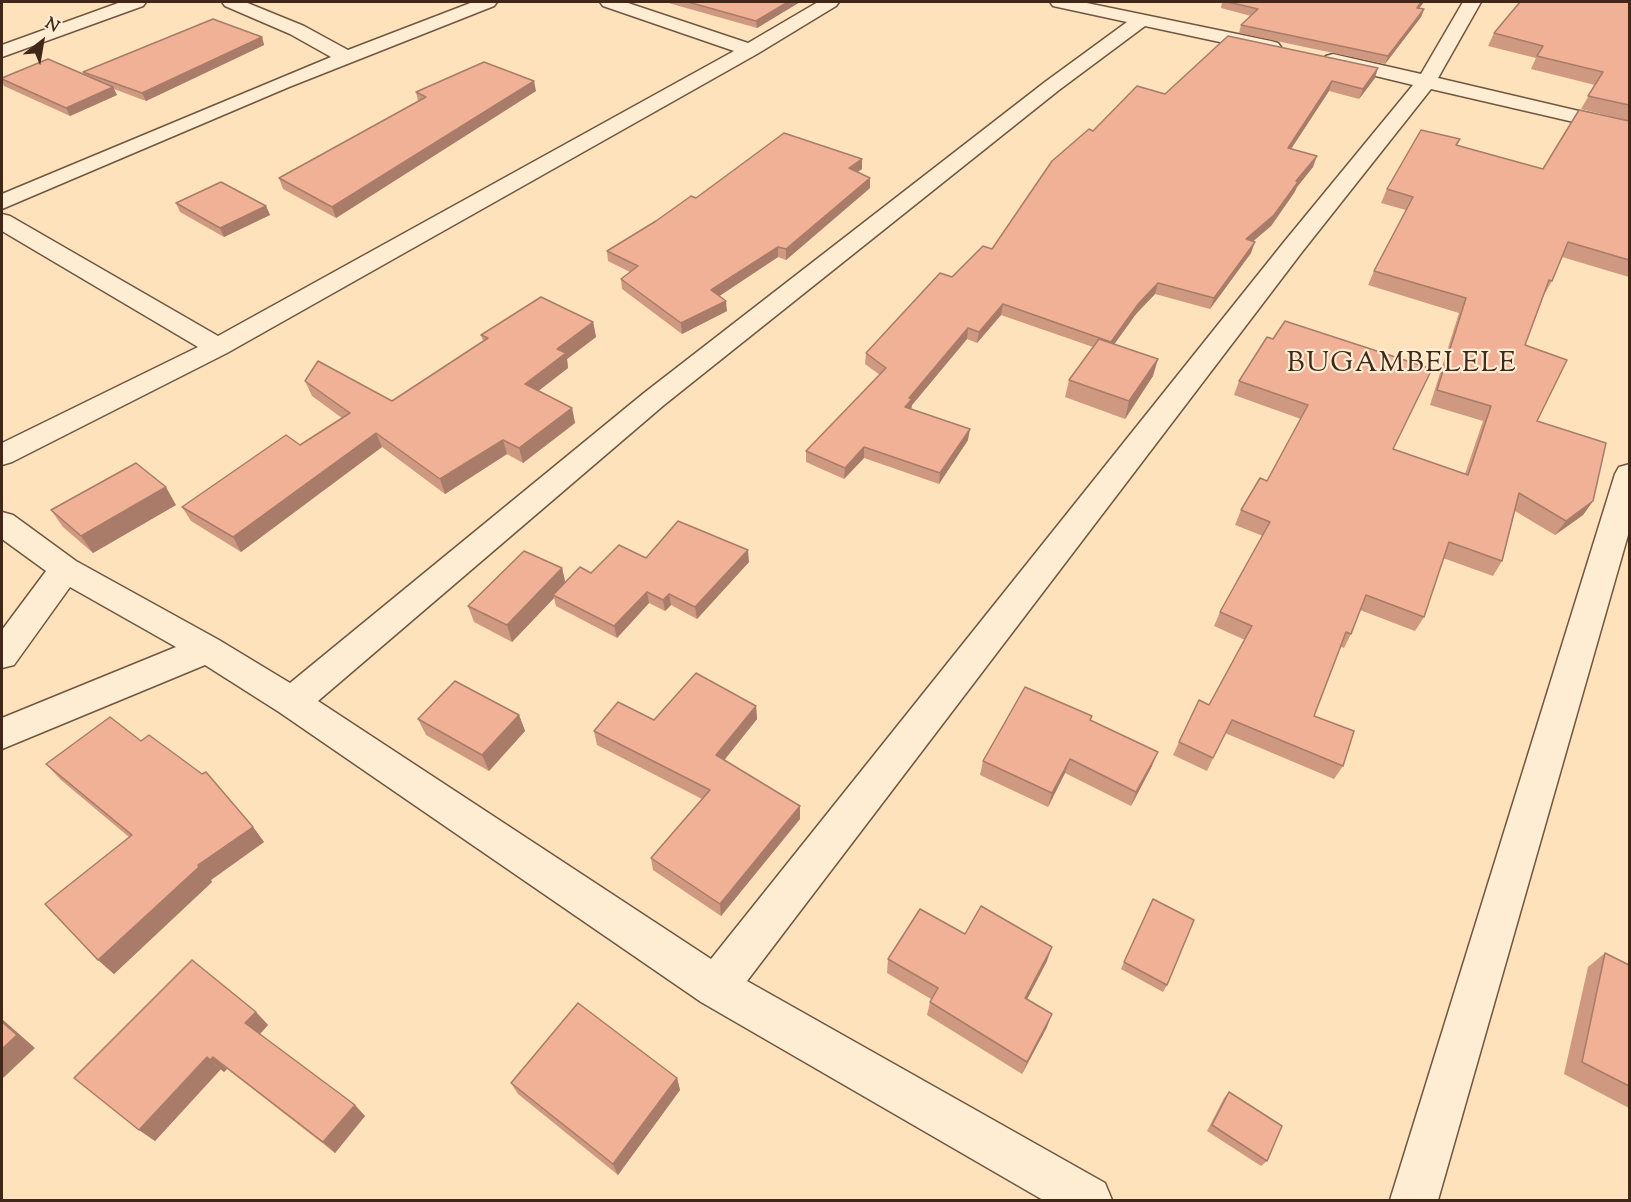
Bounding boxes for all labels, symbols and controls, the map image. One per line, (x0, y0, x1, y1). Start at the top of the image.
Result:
north arrow (12, 12, 72, 72)
text: N (40, 13, 63, 39)
district label: BUGAMBELELE (1287, 349, 1517, 383)

